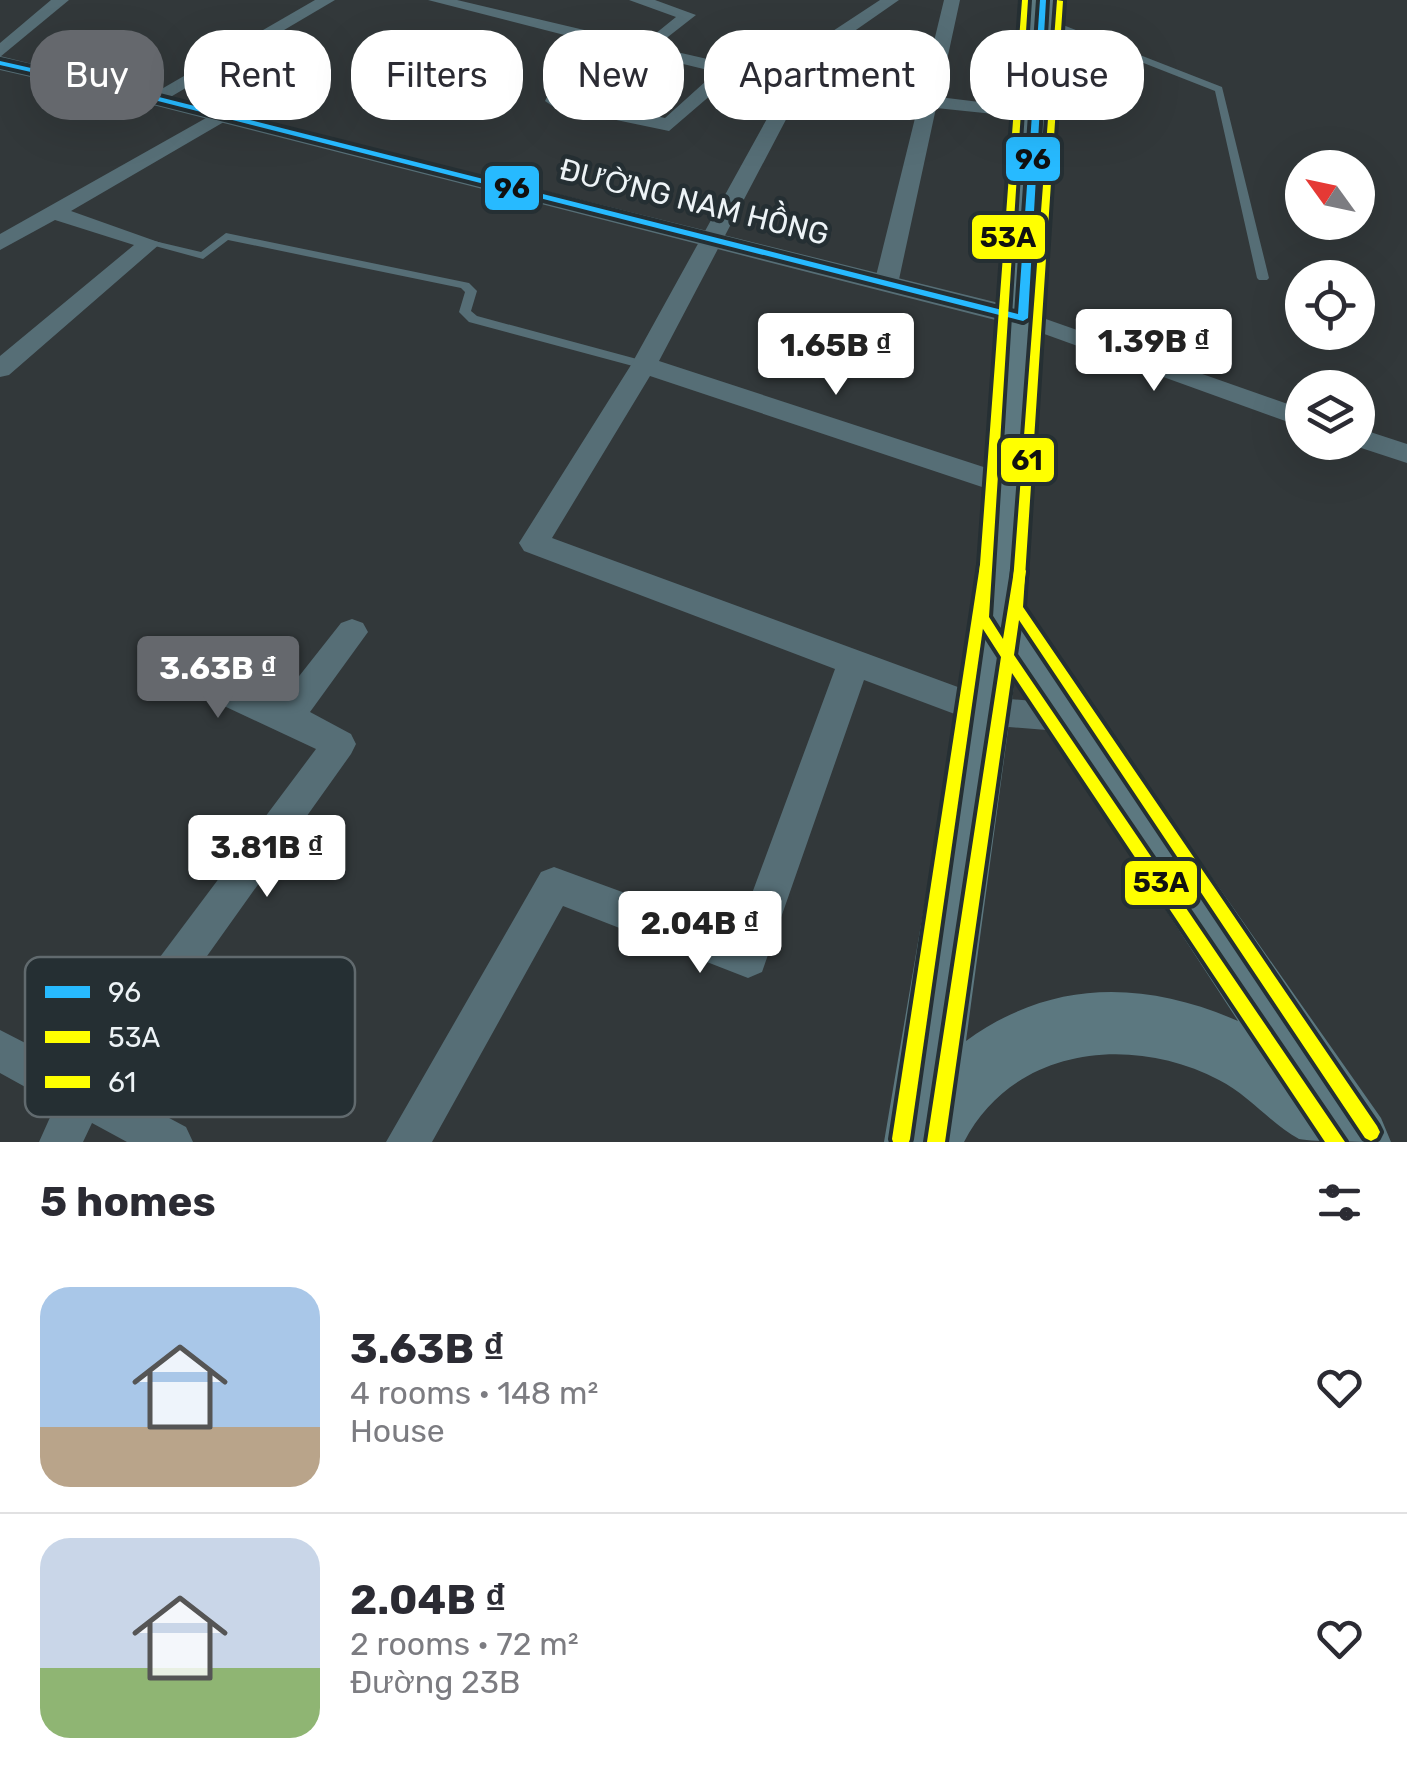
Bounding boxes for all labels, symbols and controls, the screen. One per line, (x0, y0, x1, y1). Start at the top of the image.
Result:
chip: Buy (30, 30, 164, 120)
chip: Rent (184, 30, 331, 120)
chip: Filters (351, 30, 523, 120)
chip: New (543, 30, 684, 120)
chip: Apartment (704, 30, 950, 120)
chip: House (970, 30, 1144, 120)
line badge: 96 (1004, 135, 1062, 183)
text: 96 (1015, 143, 1051, 176)
street label: ĐƯỜNG NAM HỒNG (556, 147, 833, 253)
north arrow (1285, 150, 1375, 240)
map controls (1285, 150, 1375, 460)
line badge: 96 (483, 164, 541, 212)
text: 96 (494, 172, 530, 205)
line badge: 53A (970, 213, 1047, 261)
text: 53A (980, 221, 1036, 254)
button: locate (1285, 260, 1375, 350)
pin: 1.39B ₫ (1062, 309, 1246, 394)
pin: 1.65B ₫ (744, 313, 928, 398)
text: 1.39B ₫ (1098, 322, 1210, 360)
text: 1.65B ₫ (780, 326, 892, 364)
button: layers (1285, 370, 1375, 460)
line badge: 61 (999, 436, 1056, 484)
text: 61 (1011, 444, 1043, 477)
pin: 3.63B ₫ (126, 636, 310, 721)
text: 3.63B ₫ (159, 649, 277, 687)
pin: 3.81B ₫ (175, 815, 359, 900)
text: 3.81B ₫ (210, 828, 324, 866)
line badge: 53A (1123, 859, 1199, 907)
text: 53A (1133, 866, 1189, 899)
pin: 2.04B ₫ (608, 891, 792, 976)
text: 2.04B ₫ (640, 904, 760, 942)
legend (25, 957, 355, 1117)
text: 96 (108, 976, 141, 1009)
text: 53A (108, 1021, 160, 1054)
text: 61 (108, 1066, 136, 1099)
icon: filters (1312, 1175, 1367, 1230)
text: 5 homes (40, 1177, 216, 1227)
text: 3.63B ₫ (350, 1324, 504, 1374)
icon: home (120, 1327, 240, 1447)
icon: heart (1312, 1360, 1367, 1415)
text: 4 rooms · 148 m² (350, 1374, 598, 1412)
text: House (350, 1412, 445, 1450)
text: 2.04B ₫ (350, 1575, 506, 1625)
icon: home (120, 1578, 240, 1698)
icon: heart (1312, 1611, 1367, 1666)
text: 2 rooms · 72 m² (350, 1625, 579, 1663)
text: Đường 23B (350, 1663, 520, 1701)

